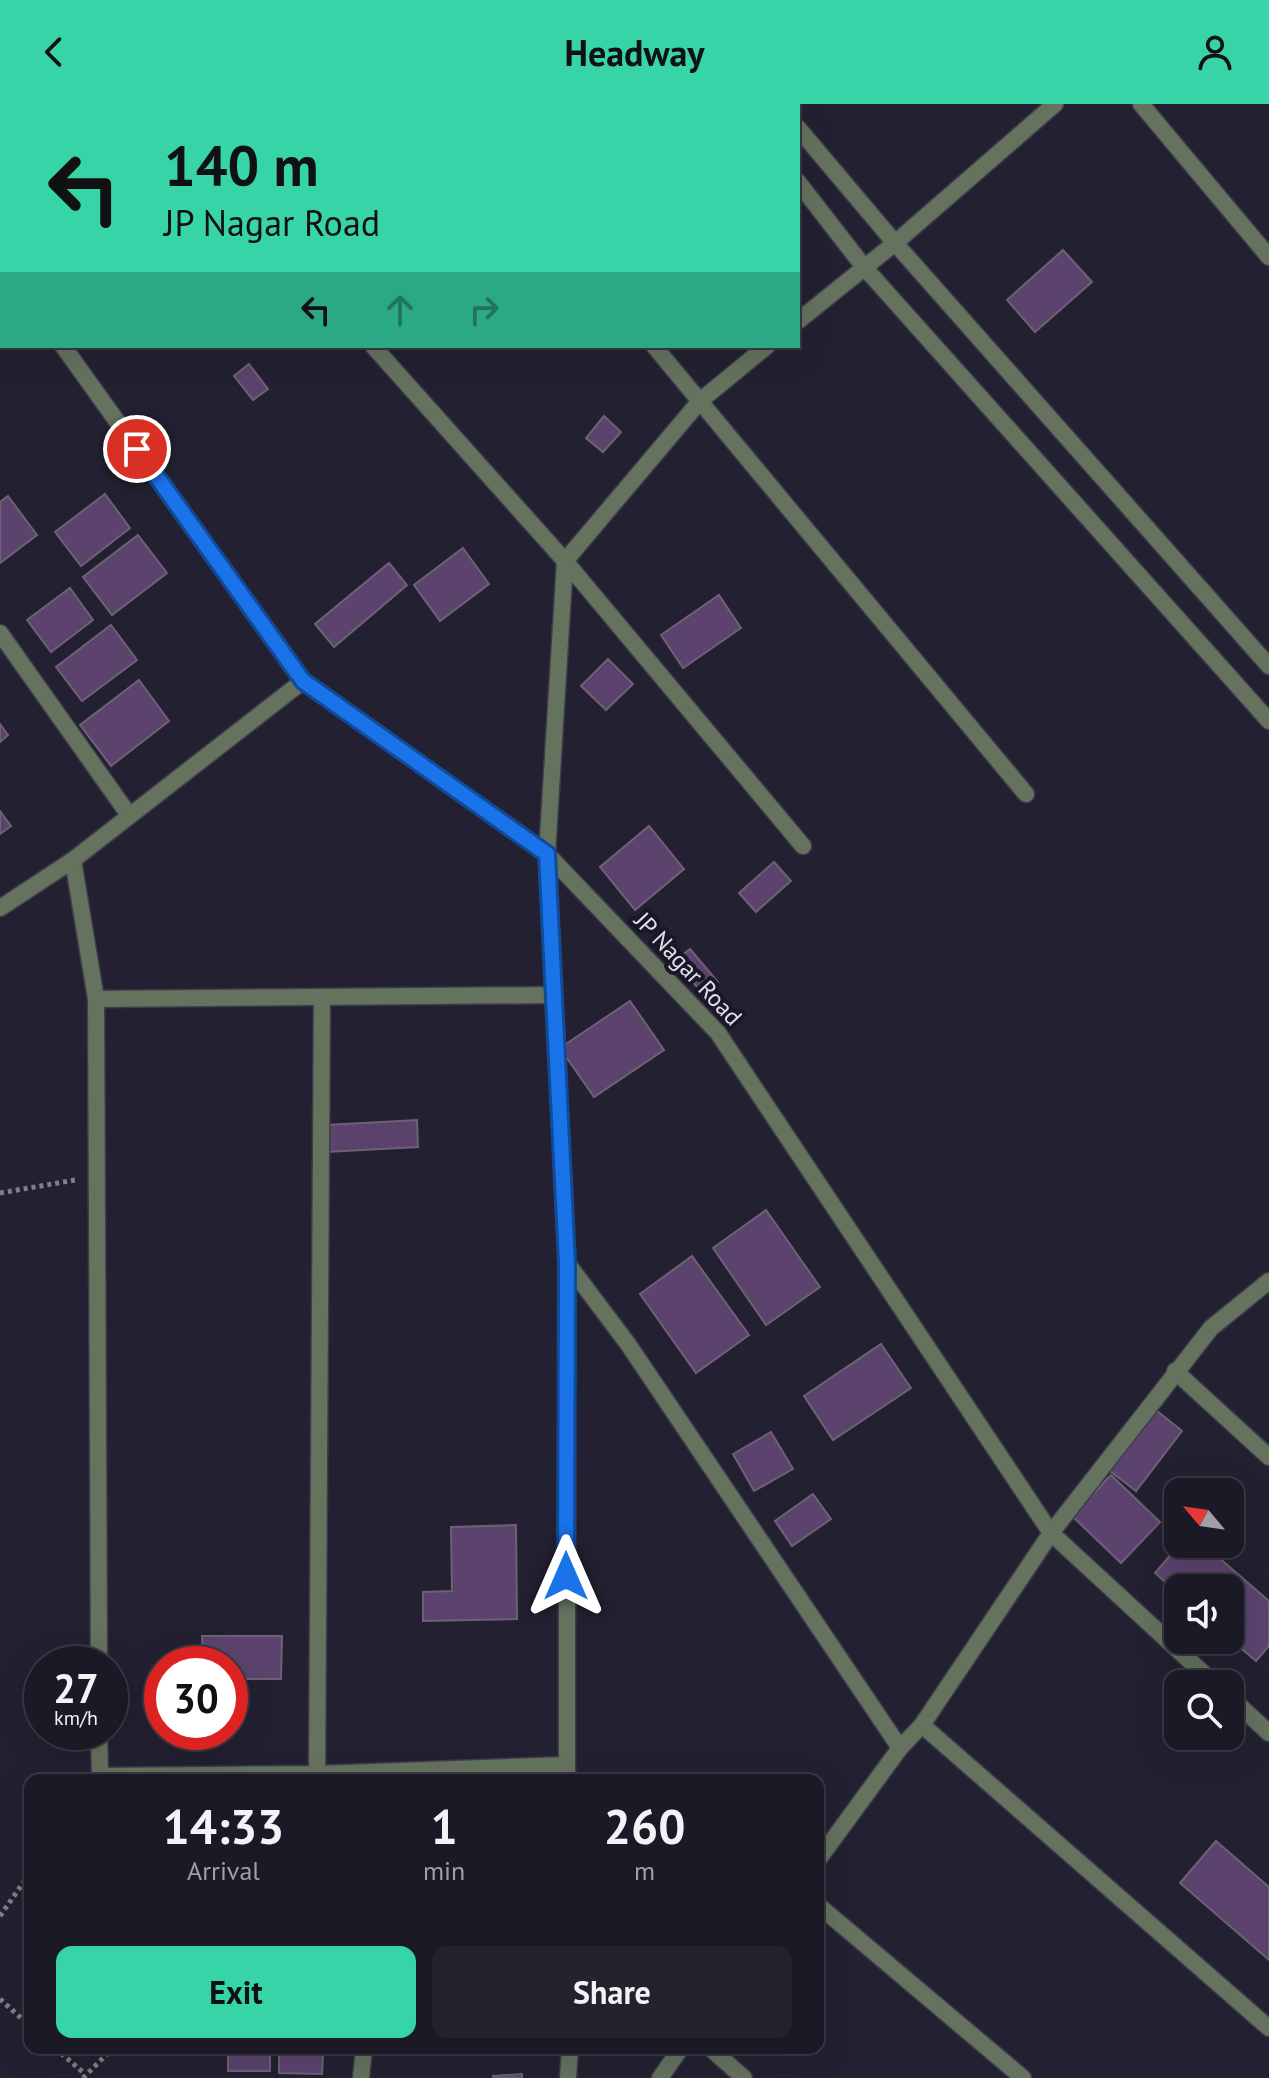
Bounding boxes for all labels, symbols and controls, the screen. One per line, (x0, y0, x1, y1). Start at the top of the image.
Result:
text: Headway (564, 29, 705, 76)
icon: back (32, 30, 76, 74)
icon: person (1193, 30, 1237, 74)
text: 140 m (164, 129, 319, 201)
icon: left (32, 136, 136, 240)
text: JP Nagar Road (164, 199, 380, 246)
icon: left (294, 288, 338, 332)
icon: ahead (378, 288, 422, 332)
icon: right (462, 288, 506, 332)
pin (103, 415, 171, 483)
icon: arrive (115, 427, 159, 471)
street label: JP Nagar Road (627, 905, 749, 1032)
north arrow (1164, 1478, 1244, 1558)
map controls (1164, 1478, 1244, 1750)
position arrow (524, 1534, 608, 1618)
button: sound (1164, 1574, 1244, 1654)
speed limit sign: 30 (144, 1646, 248, 1750)
text: 27 (53, 1662, 99, 1714)
button: search (1164, 1670, 1244, 1750)
text: km/h (54, 1705, 98, 1731)
text: 14:33 (163, 1795, 284, 1857)
text: 1 (430, 1795, 458, 1857)
text: 260 (604, 1795, 685, 1857)
text: Arrival (187, 1854, 260, 1887)
text: min (423, 1854, 465, 1887)
text: m (634, 1854, 655, 1887)
button: Exit (56, 1946, 416, 2038)
button: Share (432, 1946, 792, 2038)

